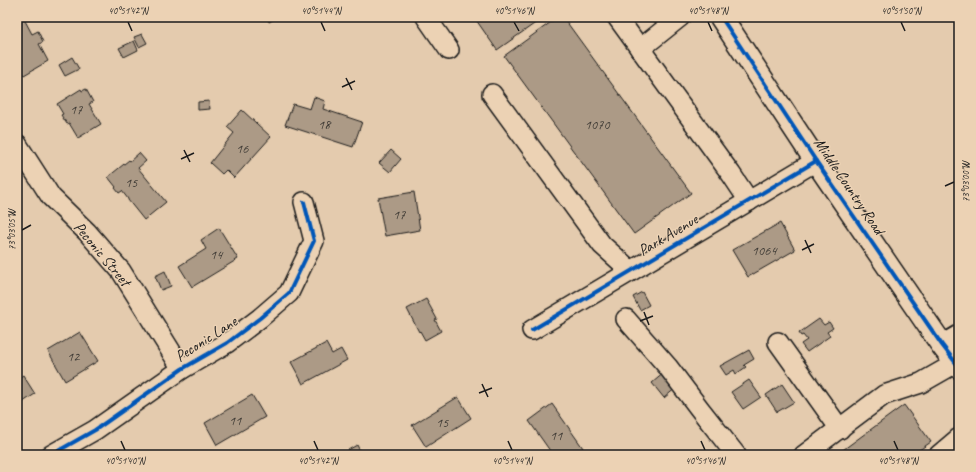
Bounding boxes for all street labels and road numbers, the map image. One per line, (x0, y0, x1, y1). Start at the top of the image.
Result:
street label: Middle Country Road (809, 134, 890, 240)
street label: Park Avenue (635, 208, 703, 261)
street label: Peconic Street (69, 217, 137, 293)
street label: Peconic Lane (171, 311, 242, 366)

